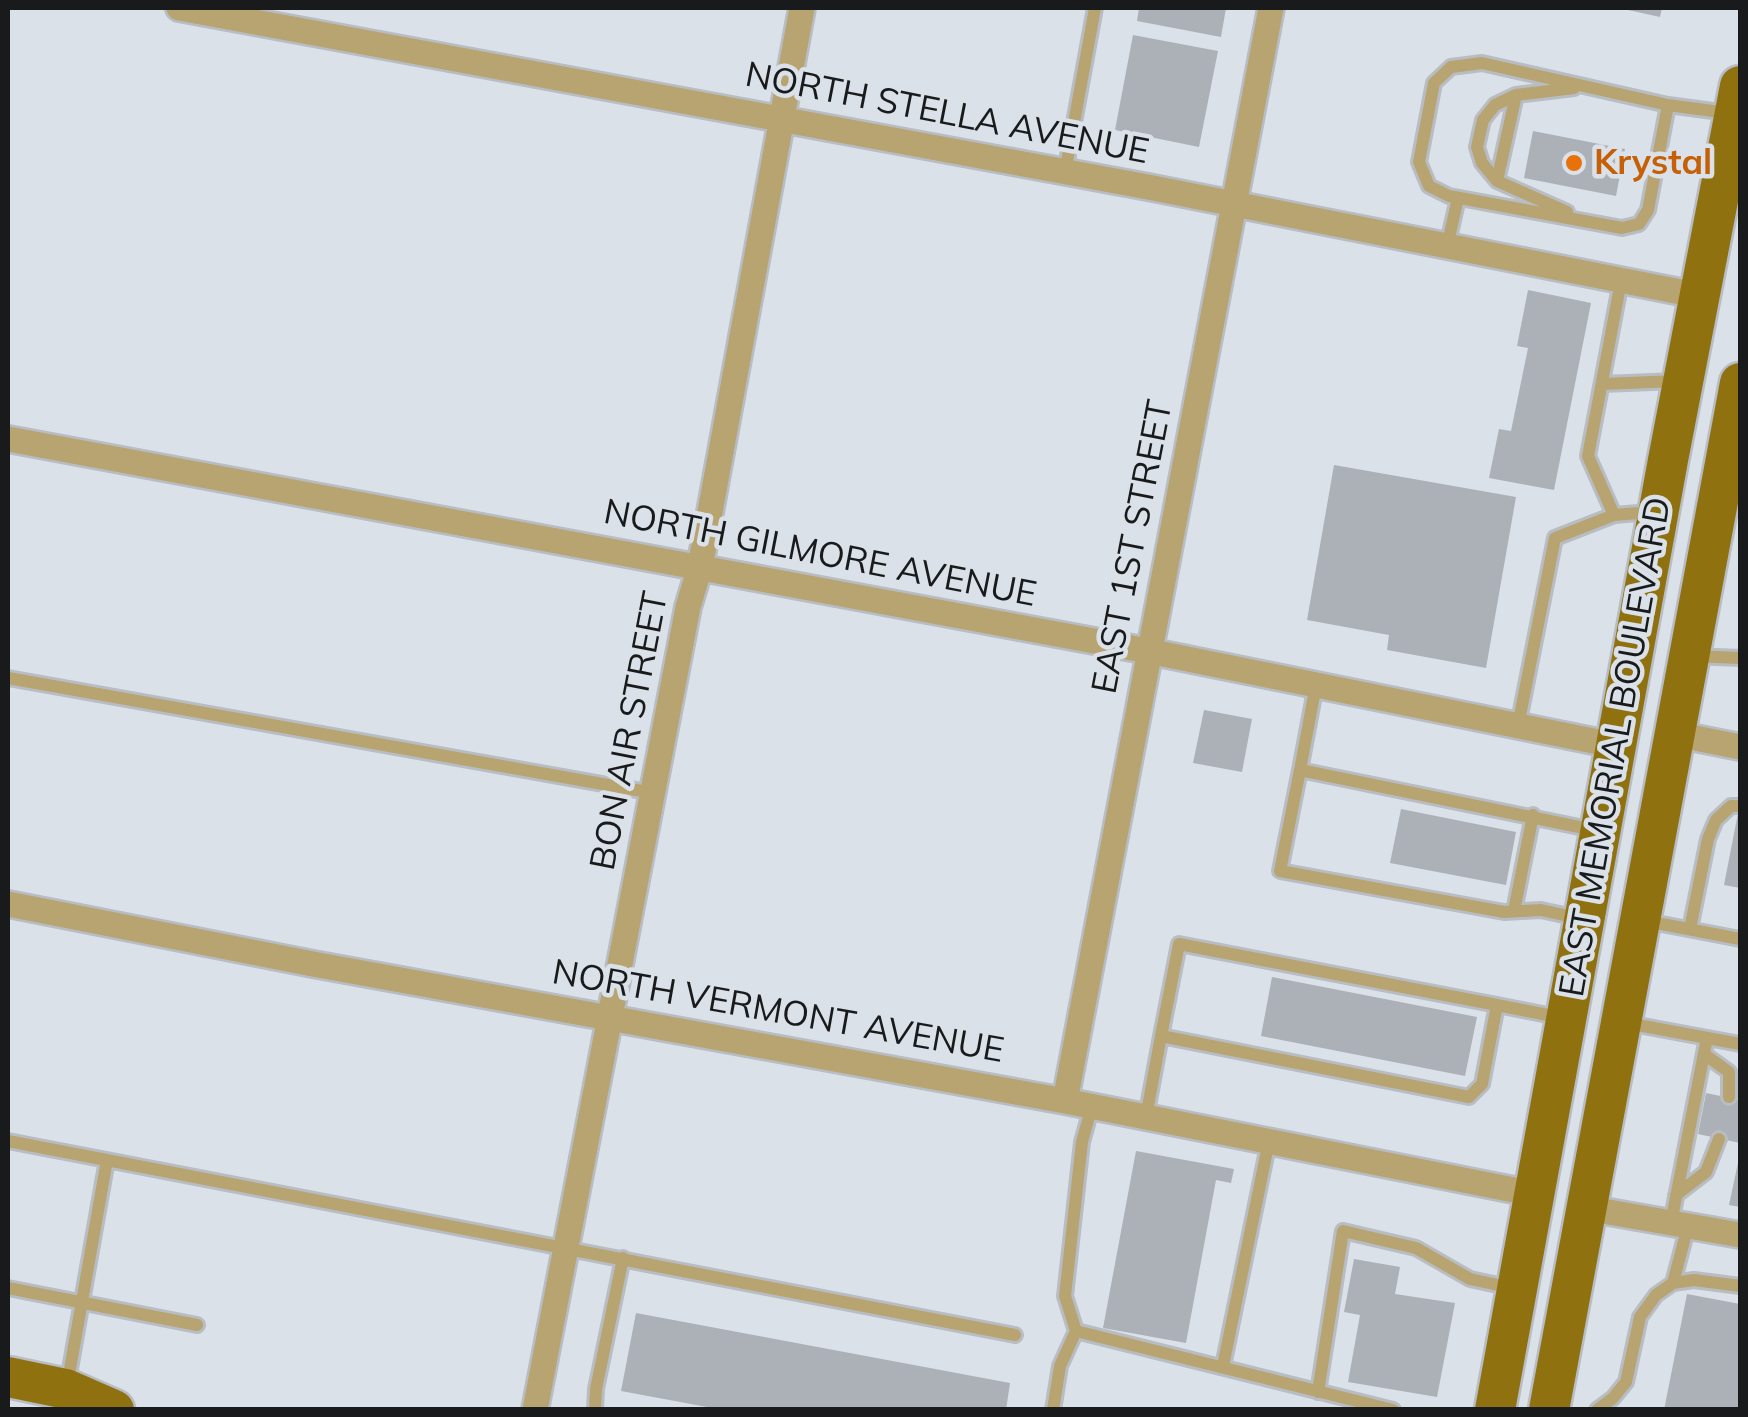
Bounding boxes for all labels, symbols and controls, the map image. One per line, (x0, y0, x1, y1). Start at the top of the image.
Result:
street label: NORTH STELLA AVENUE (742, 54, 1152, 174)
place label: Krystal (1594, 142, 1712, 184)
marker: Krystal (1563, 152, 1585, 174)
street label: EAST 1ST STREET (1084, 397, 1182, 697)
street label: NORTH GILMORE AVENUE (600, 491, 1040, 617)
street label: EAST MEMORIAL BOULEVARD (1551, 494, 1681, 1000)
street label: BON AIR STREET (582, 588, 678, 874)
street label: NORTH VERMONT AVENUE (549, 952, 1007, 1072)

